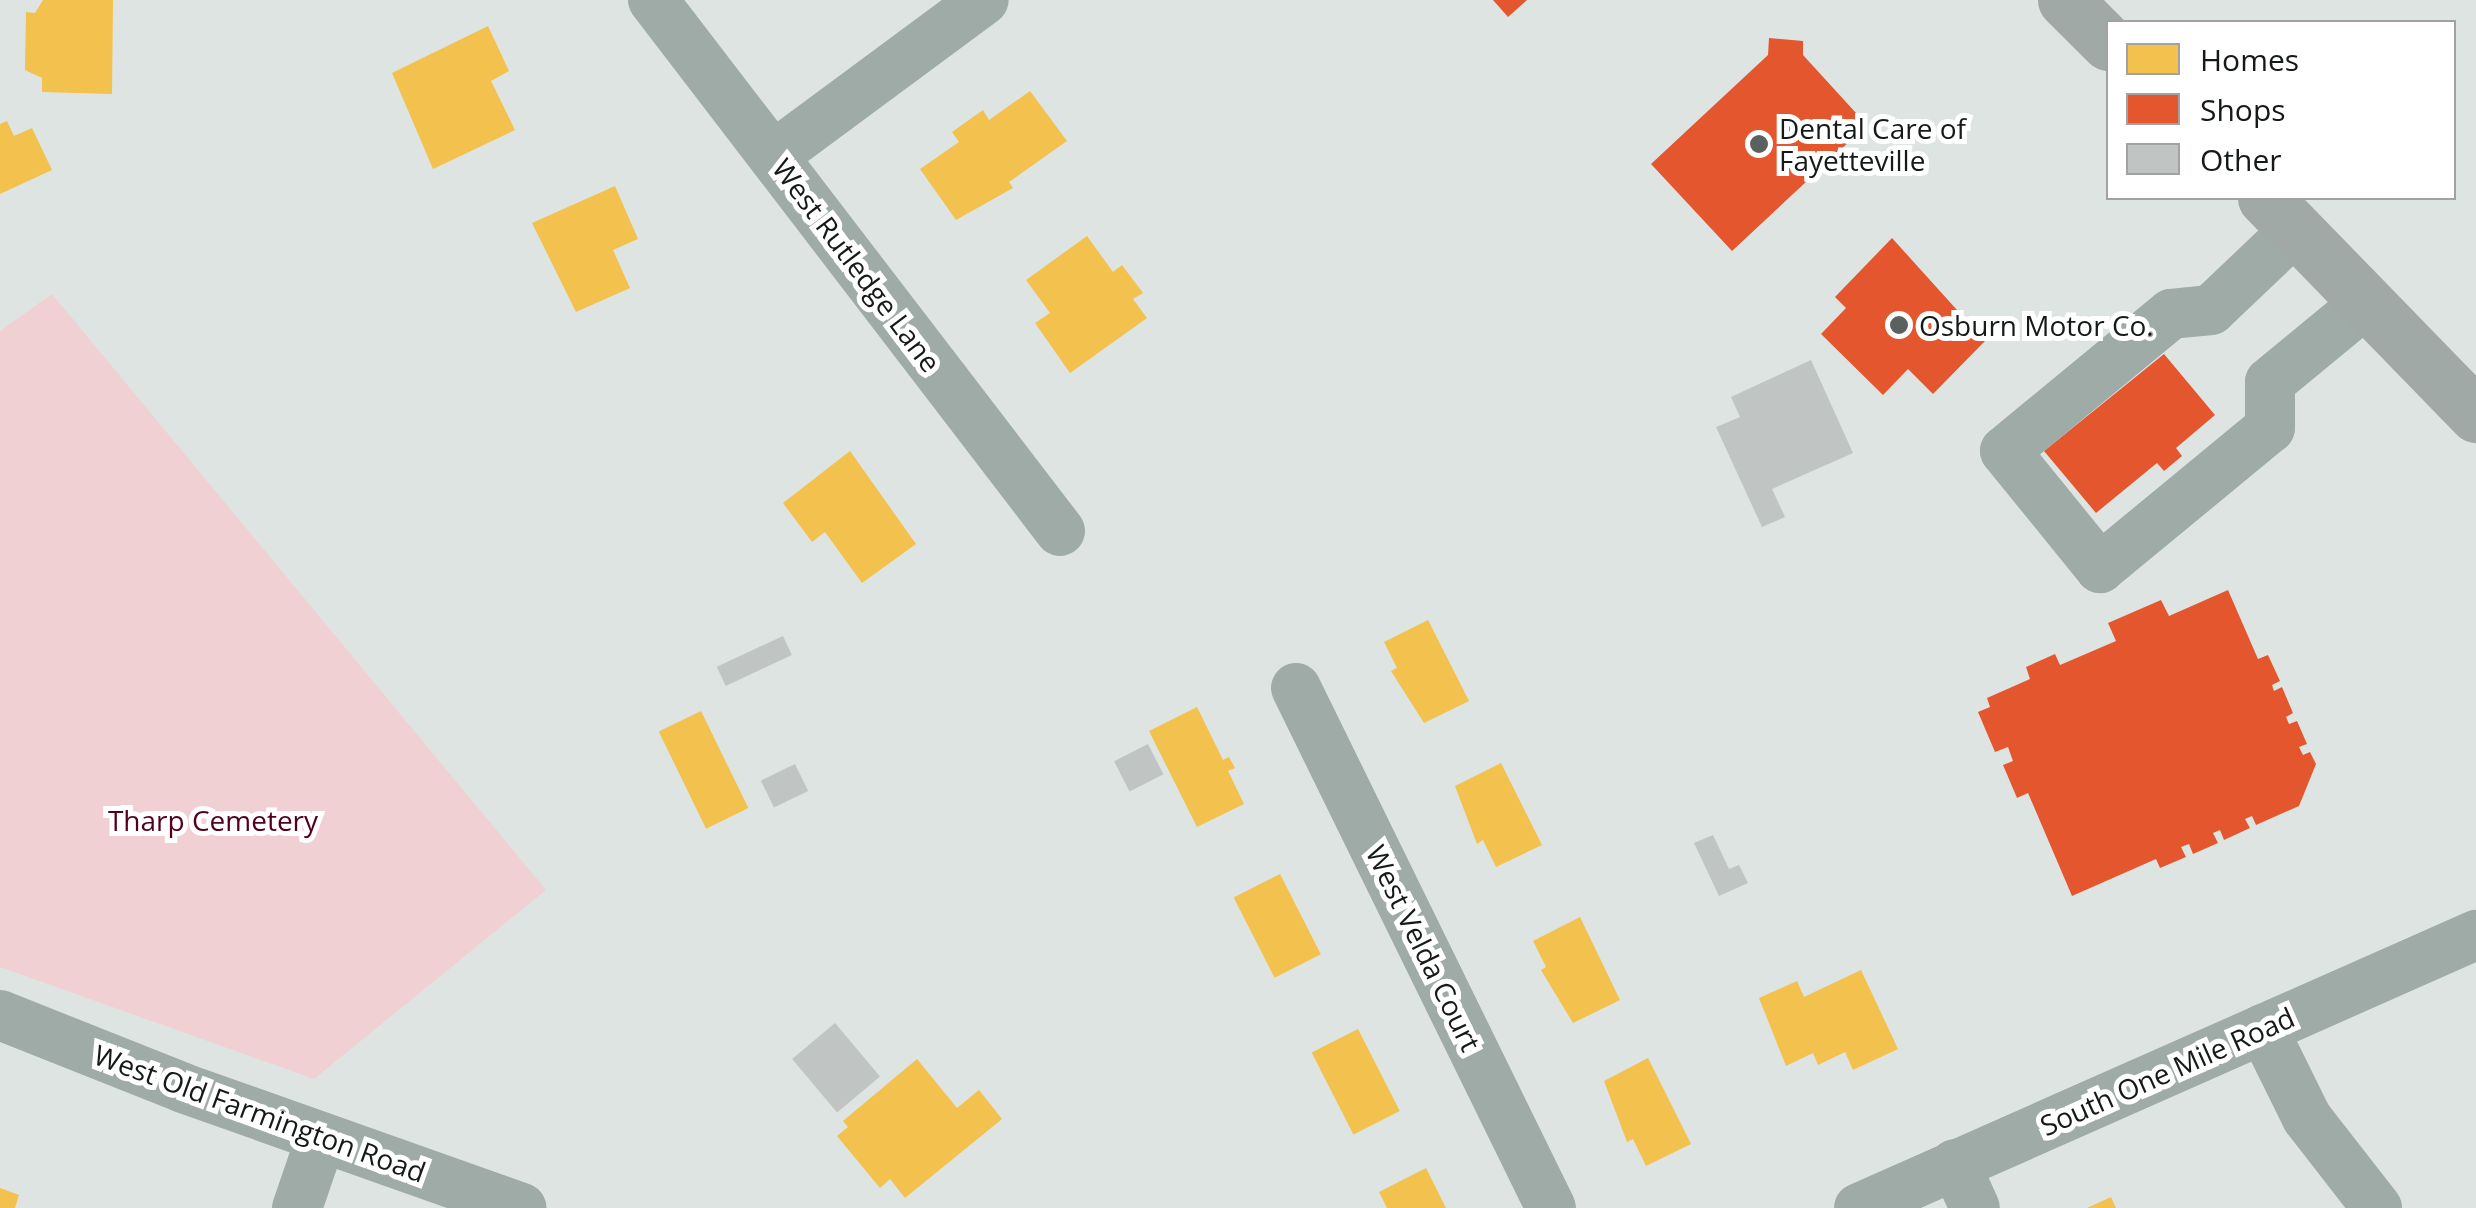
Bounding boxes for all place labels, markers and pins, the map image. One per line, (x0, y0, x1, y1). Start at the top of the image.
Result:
place label: Dental Care of Fayetteville (1779, 111, 1966, 177)
marker: Dental Care of Fayetteville (1748, 133, 1770, 155)
place label: Osburn Motor Co. (1919, 308, 2154, 342)
marker: Osburn Motor Co. (1888, 314, 1910, 336)

